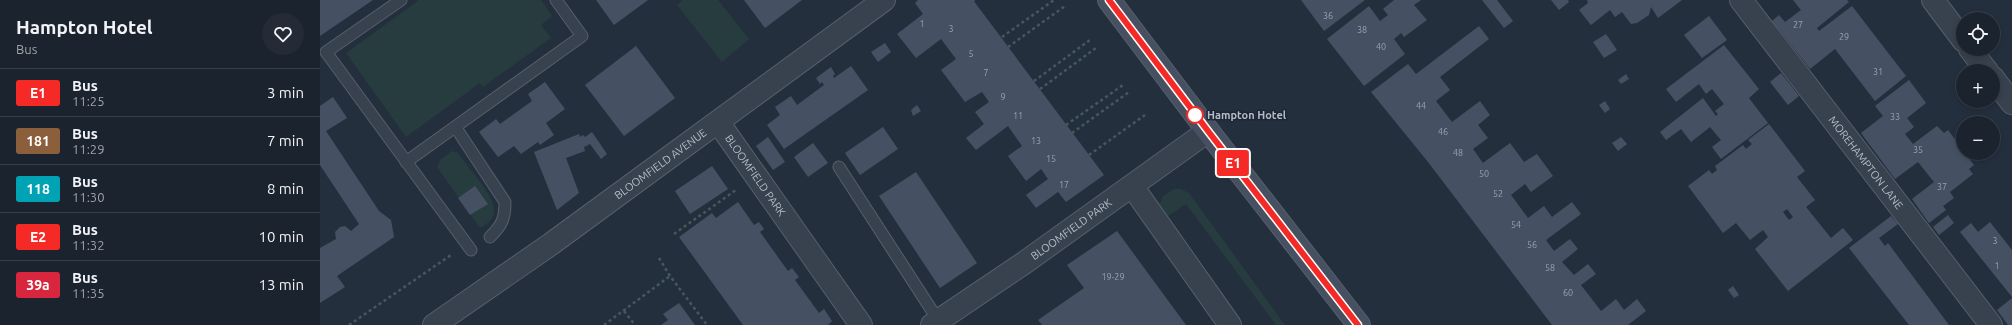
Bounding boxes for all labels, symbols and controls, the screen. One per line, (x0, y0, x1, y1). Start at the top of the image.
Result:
house number: 36 (1323, 11, 1333, 21)
map controls (1956, 12, 2000, 160)
button: locate (1956, 12, 2000, 56)
button: heart (262, 13, 304, 55)
text: Hampton Hotel (16, 16, 153, 38)
house number: 1 (919, 19, 925, 29)
house number: 27 (1793, 20, 1803, 30)
house number: 3 (948, 24, 954, 34)
house number: 38 (1357, 25, 1367, 35)
house number: 29 (1839, 32, 1849, 42)
text: Bus (16, 42, 37, 56)
house number: 40 (1376, 42, 1386, 52)
house number: 5 (968, 49, 974, 59)
button: + (1956, 64, 2000, 108)
house number: 31 (1873, 67, 1883, 77)
house number: 7 (983, 68, 989, 78)
text: Bus (72, 77, 98, 94)
text: 3 min (267, 84, 304, 101)
text: E1 (30, 85, 46, 101)
house number: 9 (1000, 92, 1006, 102)
text: 11:25 (72, 94, 105, 108)
house number: 44 (1416, 101, 1426, 111)
marker: Hampton Hotel (1186, 106, 1204, 124)
place label: Hampton Hotel (1207, 109, 1287, 121)
house number: 11 (1013, 111, 1023, 121)
house number: 33 (1890, 112, 1900, 122)
street label: MOREHAMPTON LANE (1826, 114, 1906, 211)
button: − (1956, 116, 2000, 160)
text: Bus (72, 125, 98, 142)
street label: BLOOMFIELD AVENUE (612, 126, 709, 201)
house number: 46 (1438, 127, 1448, 137)
text: 7 min (267, 132, 304, 149)
street label: BLOOMFIELD PARK (723, 132, 788, 218)
text: 181 (26, 133, 50, 149)
house number: 13 (1031, 136, 1041, 146)
text: 11:29 (72, 142, 105, 156)
house number: 35 (1913, 145, 1923, 155)
house number: 48 (1453, 148, 1463, 158)
line badge: E1 (1215, 150, 1251, 176)
house number: 15 (1046, 154, 1056, 164)
text: E1 (1225, 155, 1241, 171)
house number: 50 (1479, 169, 1489, 179)
text: Bus (72, 173, 98, 190)
text: 8 min (267, 180, 304, 197)
house number: 17 (1059, 180, 1069, 190)
text: 118 (26, 181, 50, 197)
house number: 37 (1937, 182, 1947, 192)
house number: 52 (1493, 189, 1503, 199)
text: 11:30 (72, 190, 105, 204)
street label: BLOOMFIELD PARK (1028, 196, 1114, 262)
house number: 54 (1511, 220, 1521, 230)
text: Bus (72, 221, 98, 238)
text: 10 min (258, 228, 304, 245)
text: E2 (30, 229, 46, 245)
house number: 3 (1992, 236, 1998, 246)
text: 11:32 (72, 238, 105, 252)
house number: 56 (1527, 240, 1537, 250)
house number: 1 (1994, 261, 2000, 271)
house number: 58 (1545, 263, 1555, 273)
text: Bus (72, 269, 98, 286)
house number: 19-29 (1102, 272, 1124, 282)
text: 13 min (258, 276, 304, 293)
text: 39a (26, 277, 50, 293)
text: 11:35 (72, 286, 105, 300)
house number: 60 (1563, 288, 1573, 298)

